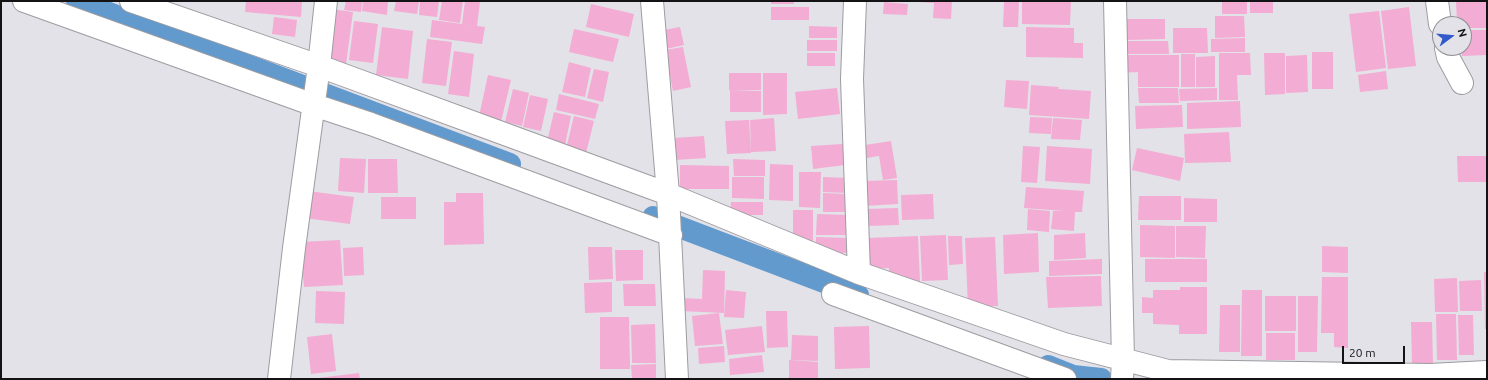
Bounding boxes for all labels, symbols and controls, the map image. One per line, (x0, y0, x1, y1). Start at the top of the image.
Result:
north arrow (1432, 16, 1472, 56)
text: N (1456, 27, 1469, 39)
scale bar (1344, 338, 1407, 364)
text: 20 m (1349, 346, 1376, 359)

